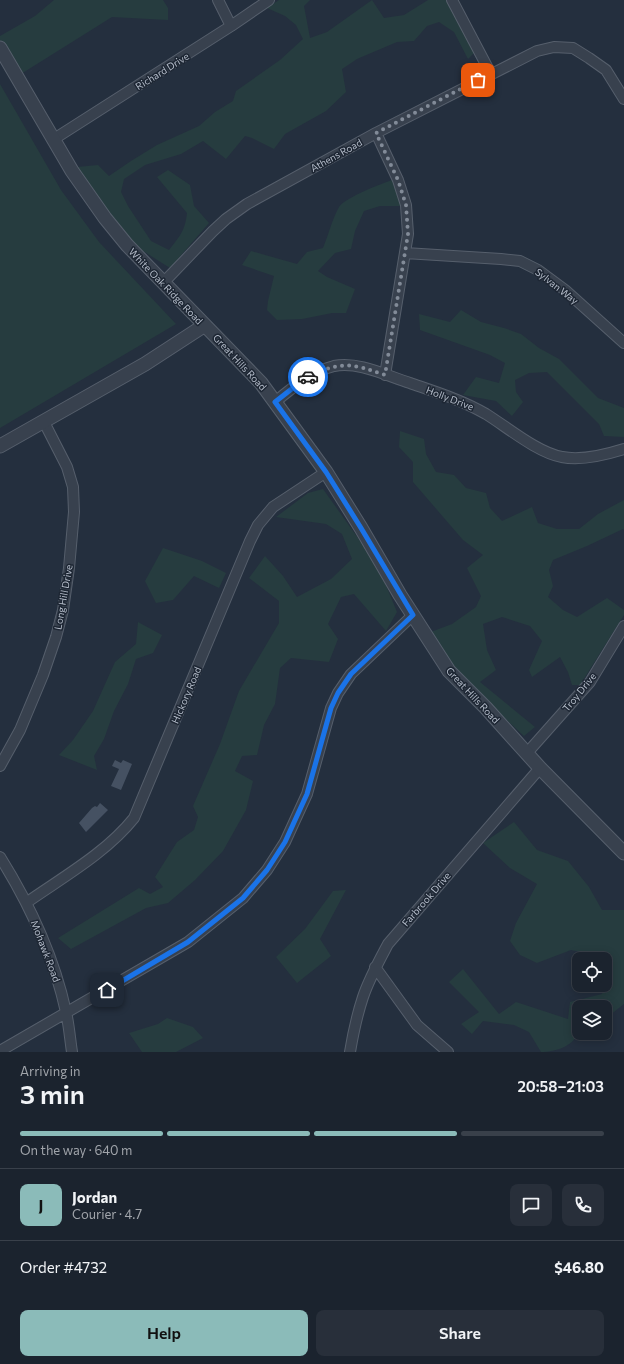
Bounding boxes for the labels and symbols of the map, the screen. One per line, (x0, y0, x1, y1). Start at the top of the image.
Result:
street label: Richard Drive (133, 50, 191, 92)
pin (461, 63, 495, 97)
street label: Athens Road (308, 136, 364, 174)
street label: White Oak Ridge Road (126, 245, 206, 327)
street label: Sylvan Way (533, 266, 581, 306)
street label: Great Hills Road (211, 331, 269, 393)
courier (288, 357, 328, 397)
street label: Holly Drive (425, 383, 475, 413)
street label: Long Hill Drive (51, 563, 75, 631)
street label: Great Hills Road (444, 664, 502, 726)
street label: Hickory Road (169, 665, 203, 725)
street label: Troy Drive (560, 670, 598, 714)
street label: Farbrook Drive (399, 869, 453, 929)
street label: Mohawk Road (29, 918, 63, 984)
pin (90, 973, 124, 1007)

